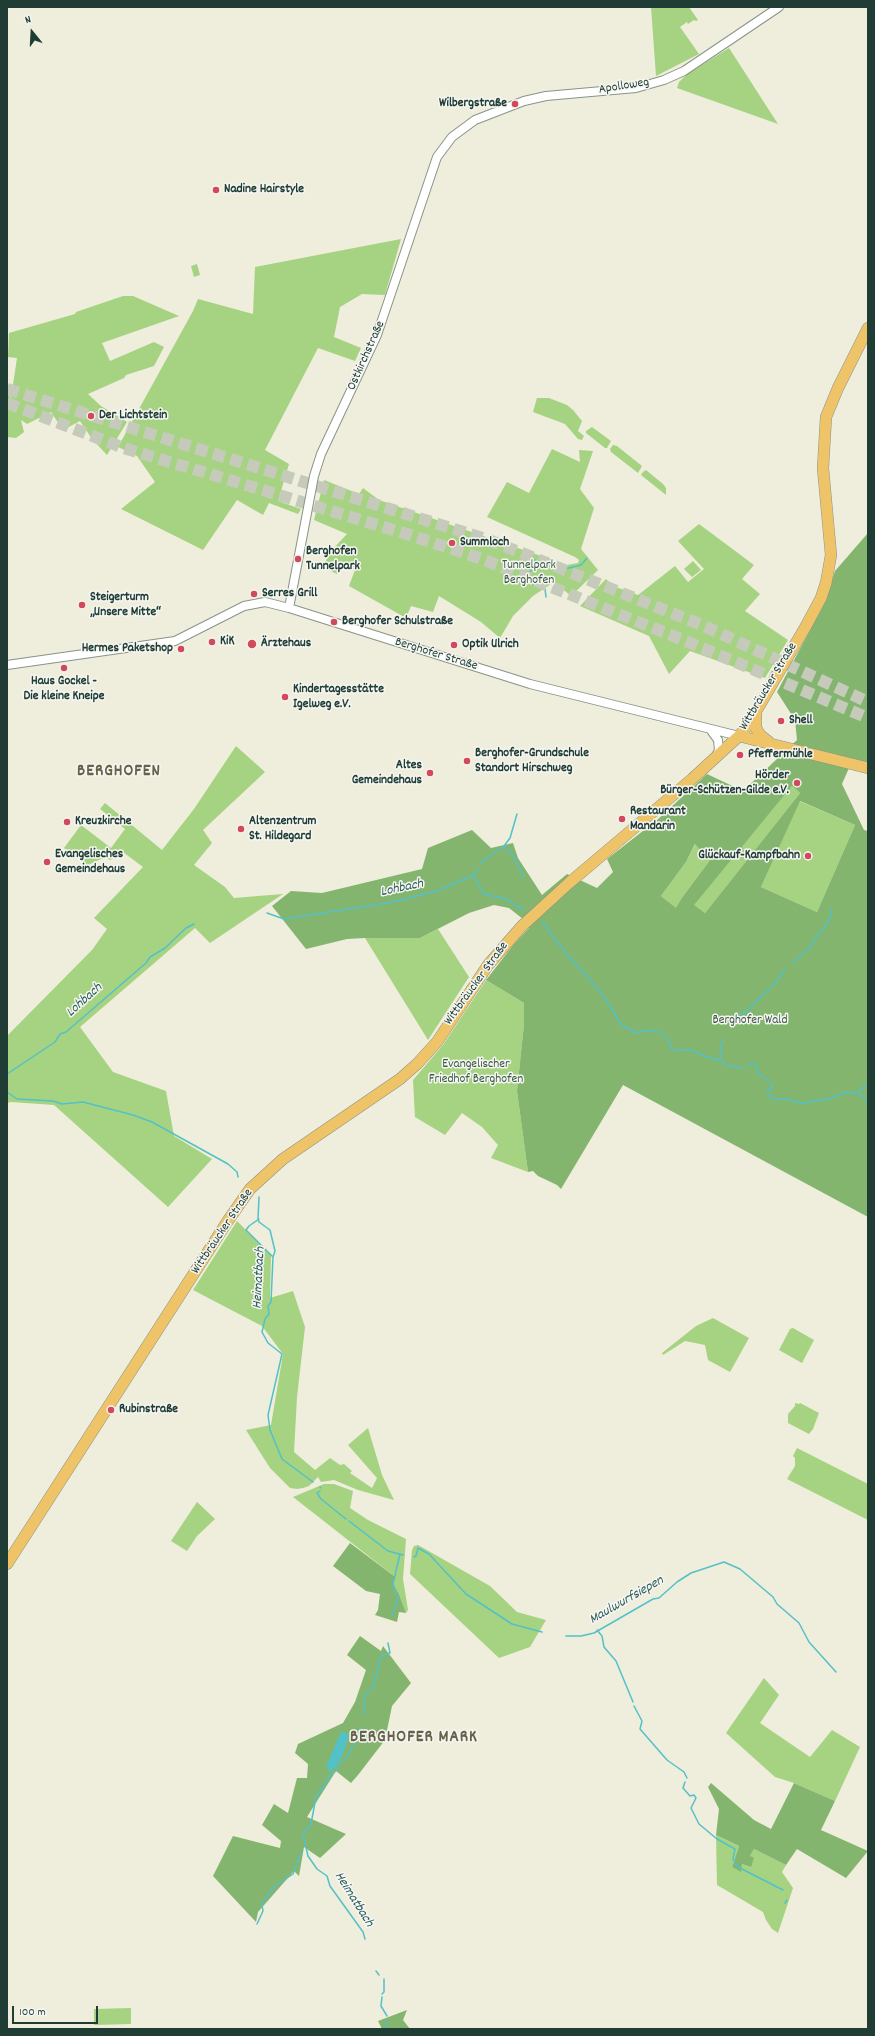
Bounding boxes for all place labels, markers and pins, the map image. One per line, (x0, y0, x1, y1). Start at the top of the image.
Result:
place label: Wilbergstraße (439, 96, 507, 112)
marker: Wilbergstraße (510, 99, 520, 109)
place label: Nadine Hairstyle (224, 182, 304, 198)
marker: Nadine Hairstyle (211, 185, 221, 195)
place label: Der Lichtstein (99, 408, 167, 424)
marker: Der Lichtstein (86, 411, 96, 421)
place label: Summloch (460, 535, 509, 551)
marker: Summloch (447, 538, 457, 548)
place label: Berghofen Tunnelpark (306, 544, 360, 575)
marker: Berghofen Tunnelpark (293, 554, 303, 564)
place label: Serres Grill (262, 586, 317, 602)
marker: Serres Grill (249, 589, 259, 599)
place label: Steigerturm „Unsere Mitte“ (90, 590, 161, 621)
marker: Steigerturm „Unsere Mitte“ (77, 600, 87, 610)
place label: Berghofer Schulstraße (342, 614, 453, 630)
marker: Berghofer Schulstraße (329, 617, 339, 627)
place label: KiK (220, 634, 234, 650)
place label: Ärztehaus (261, 636, 311, 652)
marker: KiK (207, 637, 217, 647)
place label: Optik Ulrich (462, 637, 519, 653)
marker: Ärztehaus (246, 638, 258, 650)
marker: Optik Ulrich (449, 640, 459, 650)
place label: Hermes Paketshop (82, 641, 173, 657)
marker: Hermes Paketshop (176, 644, 186, 654)
marker: Haus Gockel - Die kleine Kneipe (59, 663, 69, 673)
place label: Haus Gockel - Die kleine Kneipe (24, 674, 104, 705)
place label: Kindertagesstätte Igelweg e.V. (293, 682, 384, 713)
marker: Kindertagesstätte Igelweg e.V. (280, 692, 290, 702)
place label: Shell (789, 713, 813, 729)
marker: Shell (776, 716, 786, 726)
place label: Berghofer-Grundschule Standort Hirschweg (475, 746, 589, 777)
place label: Pfeffermühle (748, 747, 813, 763)
marker: Pfeffermühle (735, 750, 745, 760)
marker: Berghofer-Grundschule Standort Hirschweg (462, 756, 472, 766)
place label: Altes Gemeindehaus (352, 758, 422, 789)
marker: Altes Gemeindehaus (425, 768, 435, 778)
place label: Hörder Bürger-Schützen-Gilde e.V. (660, 768, 789, 799)
marker: Hörder Bürger-Schützen-Gilde e.V. (792, 778, 802, 788)
place label: Restaurant Mandarin (630, 804, 686, 835)
place label: Kreuzkirche (75, 814, 132, 830)
place label: Altenzentrum St. Hildegard (249, 814, 317, 845)
marker: Restaurant Mandarin (617, 814, 627, 824)
marker: Kreuzkirche (62, 817, 72, 827)
marker: Altenzentrum St. Hildegard (236, 824, 246, 834)
place label: Evangelisches Gemeindehaus (55, 847, 125, 878)
place label: Glückauf-Kampfbahn (698, 848, 800, 864)
marker: Glückauf-Kampfbahn (803, 851, 813, 861)
marker: Evangelisches Gemeindehaus (42, 857, 52, 867)
place label: Rubinstraße (119, 1402, 178, 1418)
marker: Rubinstraße (106, 1405, 116, 1415)

